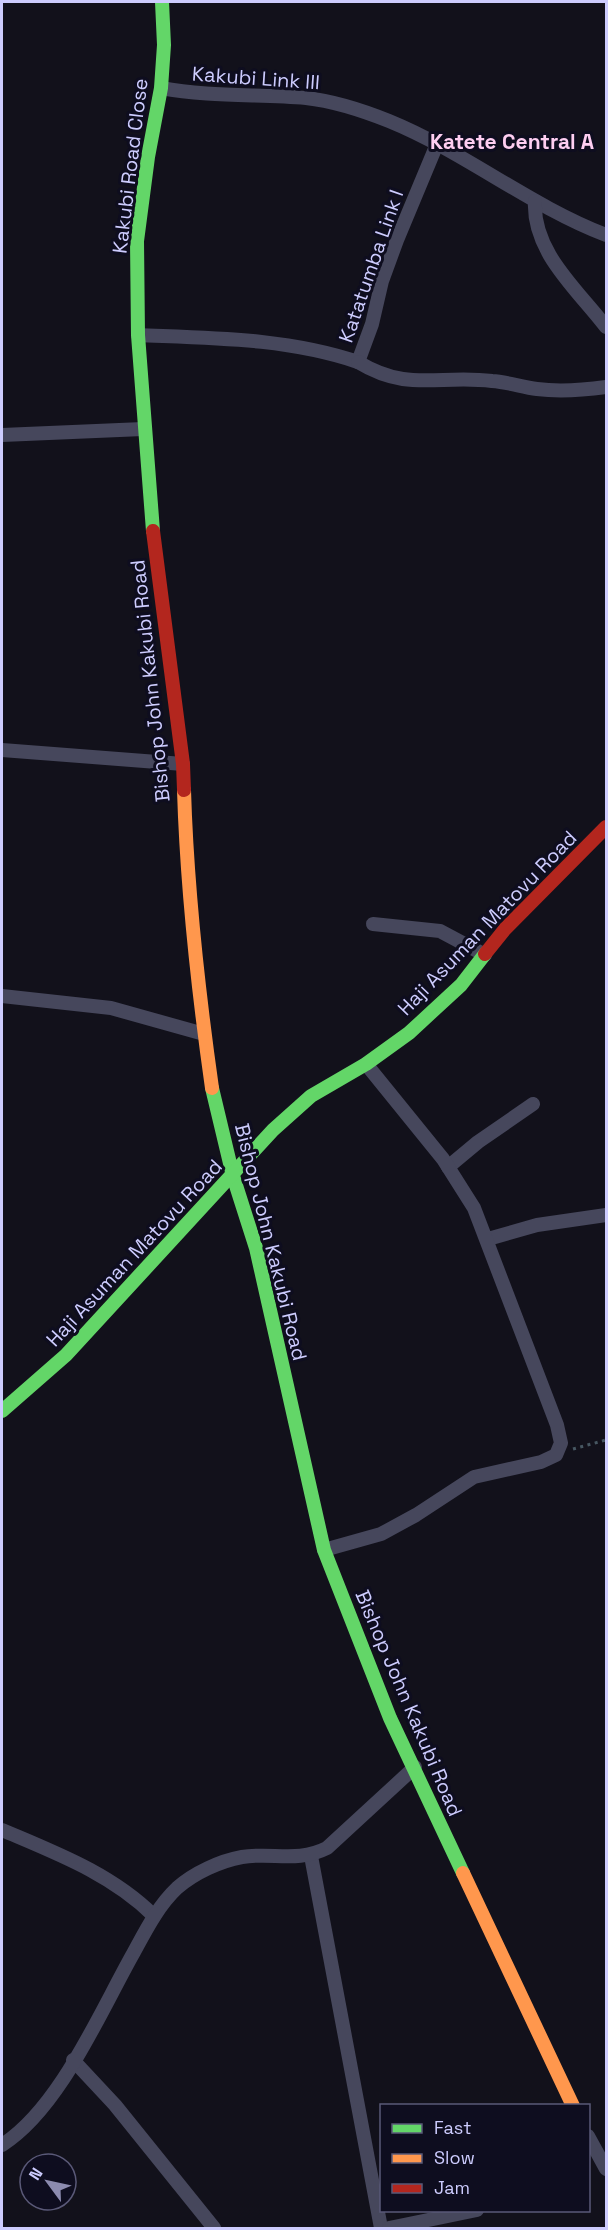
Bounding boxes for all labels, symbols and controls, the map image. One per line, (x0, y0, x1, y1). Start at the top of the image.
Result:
street label: Kakubi Link III (191, 61, 321, 95)
street label: Kakubi Road Close (106, 77, 154, 255)
district label: Katete Central A (430, 128, 594, 155)
street label: Katatumba Link I (333, 186, 409, 346)
street label: Bishop John Kakubi Road (124, 559, 176, 803)
street label: Haji Asuman Matovu Road (392, 825, 582, 1021)
street label: Bishop John Kakubi Road (229, 1121, 313, 1363)
street label: Haji Asuman Matovu Road (40, 1154, 228, 1352)
street label: Bishop John Kakubi Road (349, 1586, 469, 1820)
legend (380, 2104, 590, 2212)
text: Fast (434, 2116, 471, 2139)
text: Slow (434, 2146, 475, 2169)
north arrow (18, 2152, 78, 2212)
text: N (24, 2164, 48, 2184)
text: Jam (434, 2176, 470, 2199)

